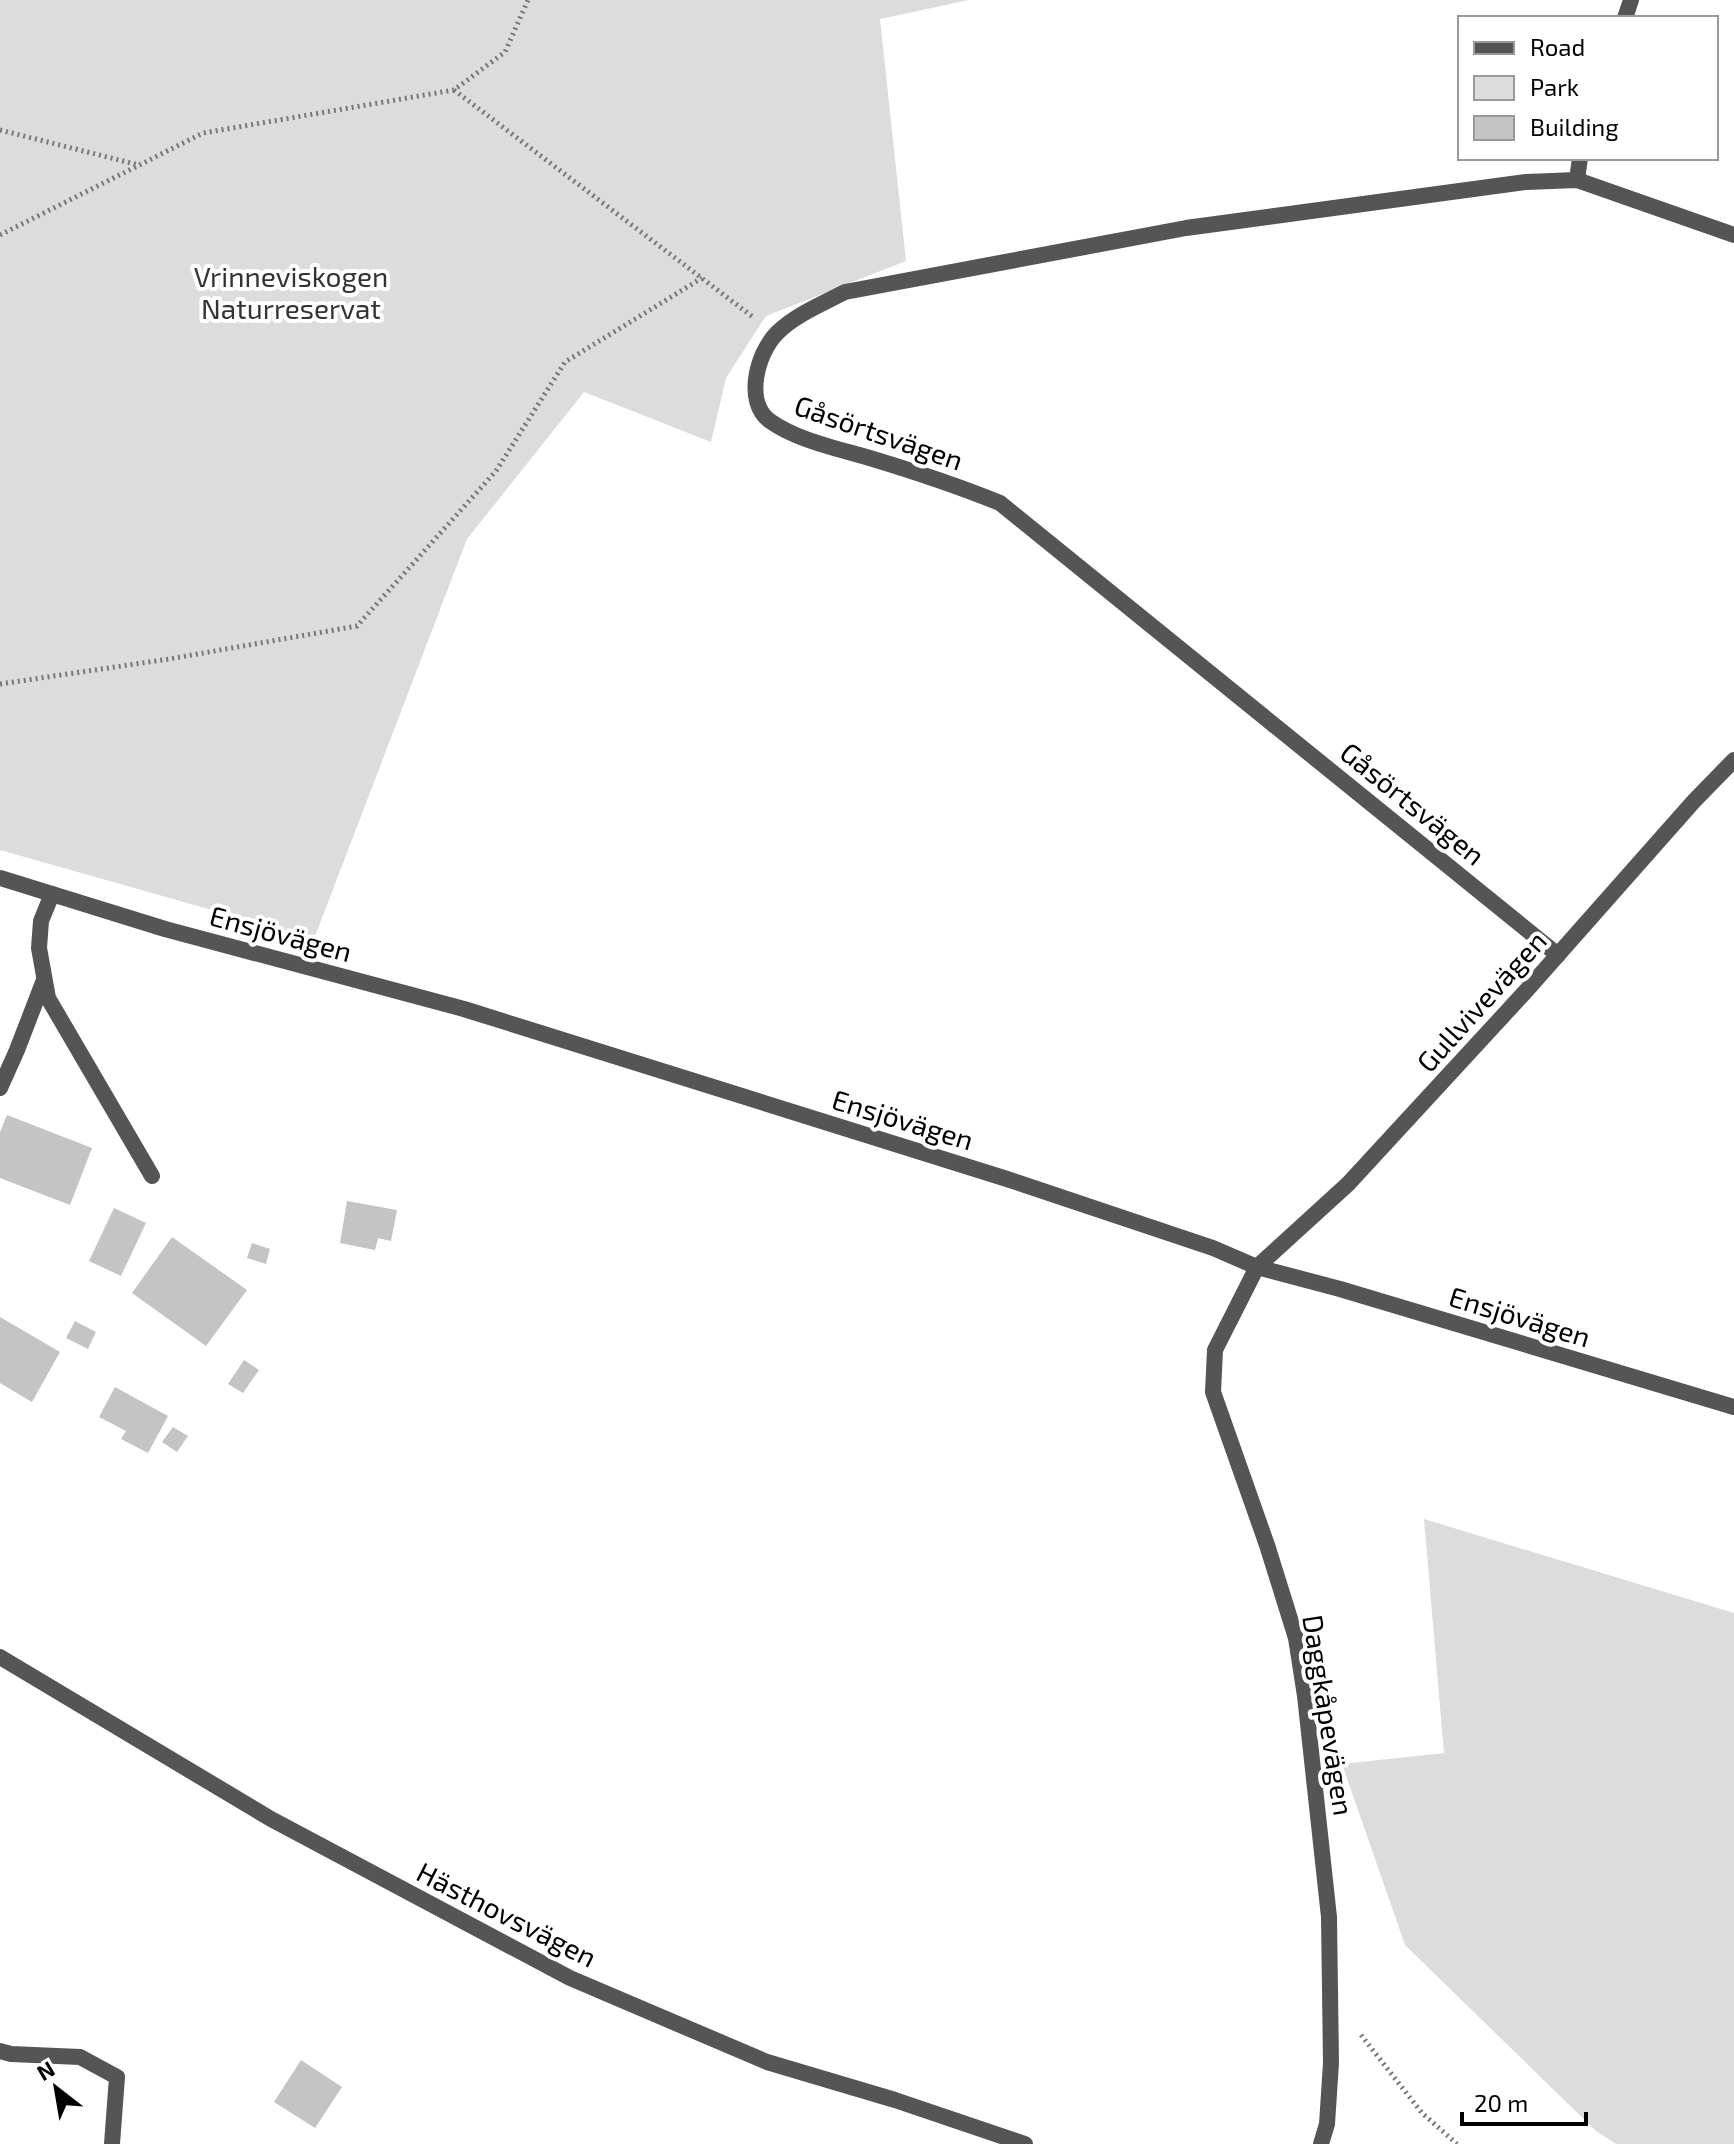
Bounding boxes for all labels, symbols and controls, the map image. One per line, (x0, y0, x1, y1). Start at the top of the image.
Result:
legend (1458, 16, 1718, 160)
text: Road (1530, 32, 1585, 61)
text: Park (1530, 72, 1579, 101)
text: Building (1530, 112, 1619, 141)
park label: Vrinneviskogen Naturreservat (194, 259, 388, 325)
street label: Gåsörtsvägen (790, 387, 968, 477)
street label: Gåsörtsvägen (1334, 734, 1492, 872)
street label: Ensjövägen (206, 898, 356, 968)
street label: Gullvivevägen (1409, 924, 1553, 1078)
street label: Ensjövägen (828, 1081, 978, 1157)
street label: Ensjövägen (1445, 1278, 1595, 1354)
street label: Daggkåpevägen (1296, 1612, 1362, 1818)
street label: Hästhovsvägen (412, 1854, 602, 1974)
north arrow (16, 2048, 96, 2128)
text: N (32, 2055, 59, 2085)
scale bar (1462, 2076, 1586, 2126)
text: 20 m (1474, 2088, 1528, 2117)

